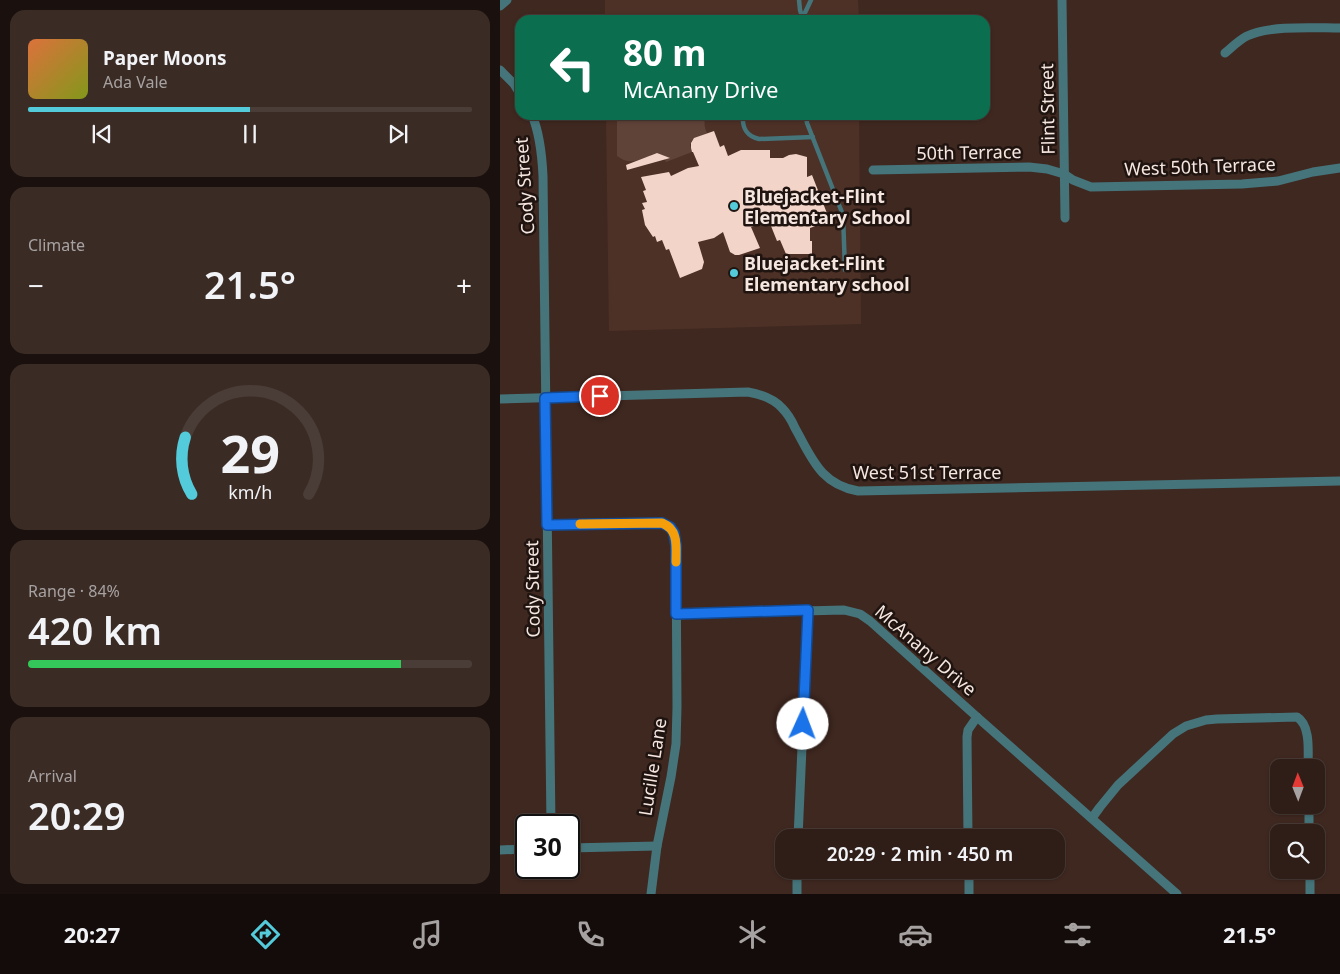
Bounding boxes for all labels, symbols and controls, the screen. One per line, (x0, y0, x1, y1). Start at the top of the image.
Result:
text: 80 m (623, 29, 706, 76)
icon: left (540, 35, 605, 100)
text: Paper Moons (103, 45, 227, 71)
street label: Flint Street (1034, 63, 1060, 155)
text: Ada Vale (103, 71, 168, 93)
text: McAnany Drive (623, 74, 778, 104)
icon: previous (88, 120, 116, 148)
icon: pause (236, 120, 264, 148)
icon: next (384, 120, 412, 148)
street label: Cody Street (509, 136, 539, 235)
street label: 50th Terrace (916, 139, 1022, 165)
street label: West 50th Terrace (1124, 151, 1276, 181)
place label: Bluejacket-Flint Elementary School (744, 184, 911, 229)
marker: Bluejacket-Flint Elementary School (728, 200, 740, 212)
text: Climate (28, 234, 85, 256)
place label: Bluejacket-Flint Elementary school (744, 251, 910, 296)
text: 21.5° (204, 258, 296, 310)
text: − (28, 266, 44, 304)
text: + (456, 266, 472, 304)
marker: Bluejacket-Flint Elementary school (728, 267, 740, 279)
pin (579, 375, 621, 417)
icon: arrive (586, 382, 614, 410)
text: 29 (220, 417, 280, 488)
street label: West 51st Terrace (852, 460, 1002, 484)
text: km/h (228, 480, 272, 504)
street label: Cody Street (519, 540, 545, 638)
text: Range · 84% (28, 580, 120, 602)
street label: McAnany Drive (870, 599, 982, 701)
text: 420 km (28, 604, 162, 656)
position arrow (776, 697, 828, 749)
street label: Lucille Lane (632, 716, 672, 818)
north arrow (1270, 759, 1325, 814)
map controls (1270, 759, 1325, 879)
text: Arrival (28, 765, 77, 787)
text: 20:29 (28, 789, 125, 841)
speed limit sign: 30 (515, 814, 580, 879)
button: search (1270, 824, 1325, 879)
text: 20:29 · 2 min · 450 m (827, 841, 1013, 867)
icon: directions (248, 917, 283, 952)
icon: music (410, 917, 445, 952)
icon: phone (573, 917, 608, 952)
icon: climate (735, 917, 770, 952)
icon: car (898, 917, 933, 952)
icon: filters (1060, 917, 1095, 952)
text: 20:27 (64, 919, 120, 949)
text: 21.5° (1223, 919, 1276, 949)

